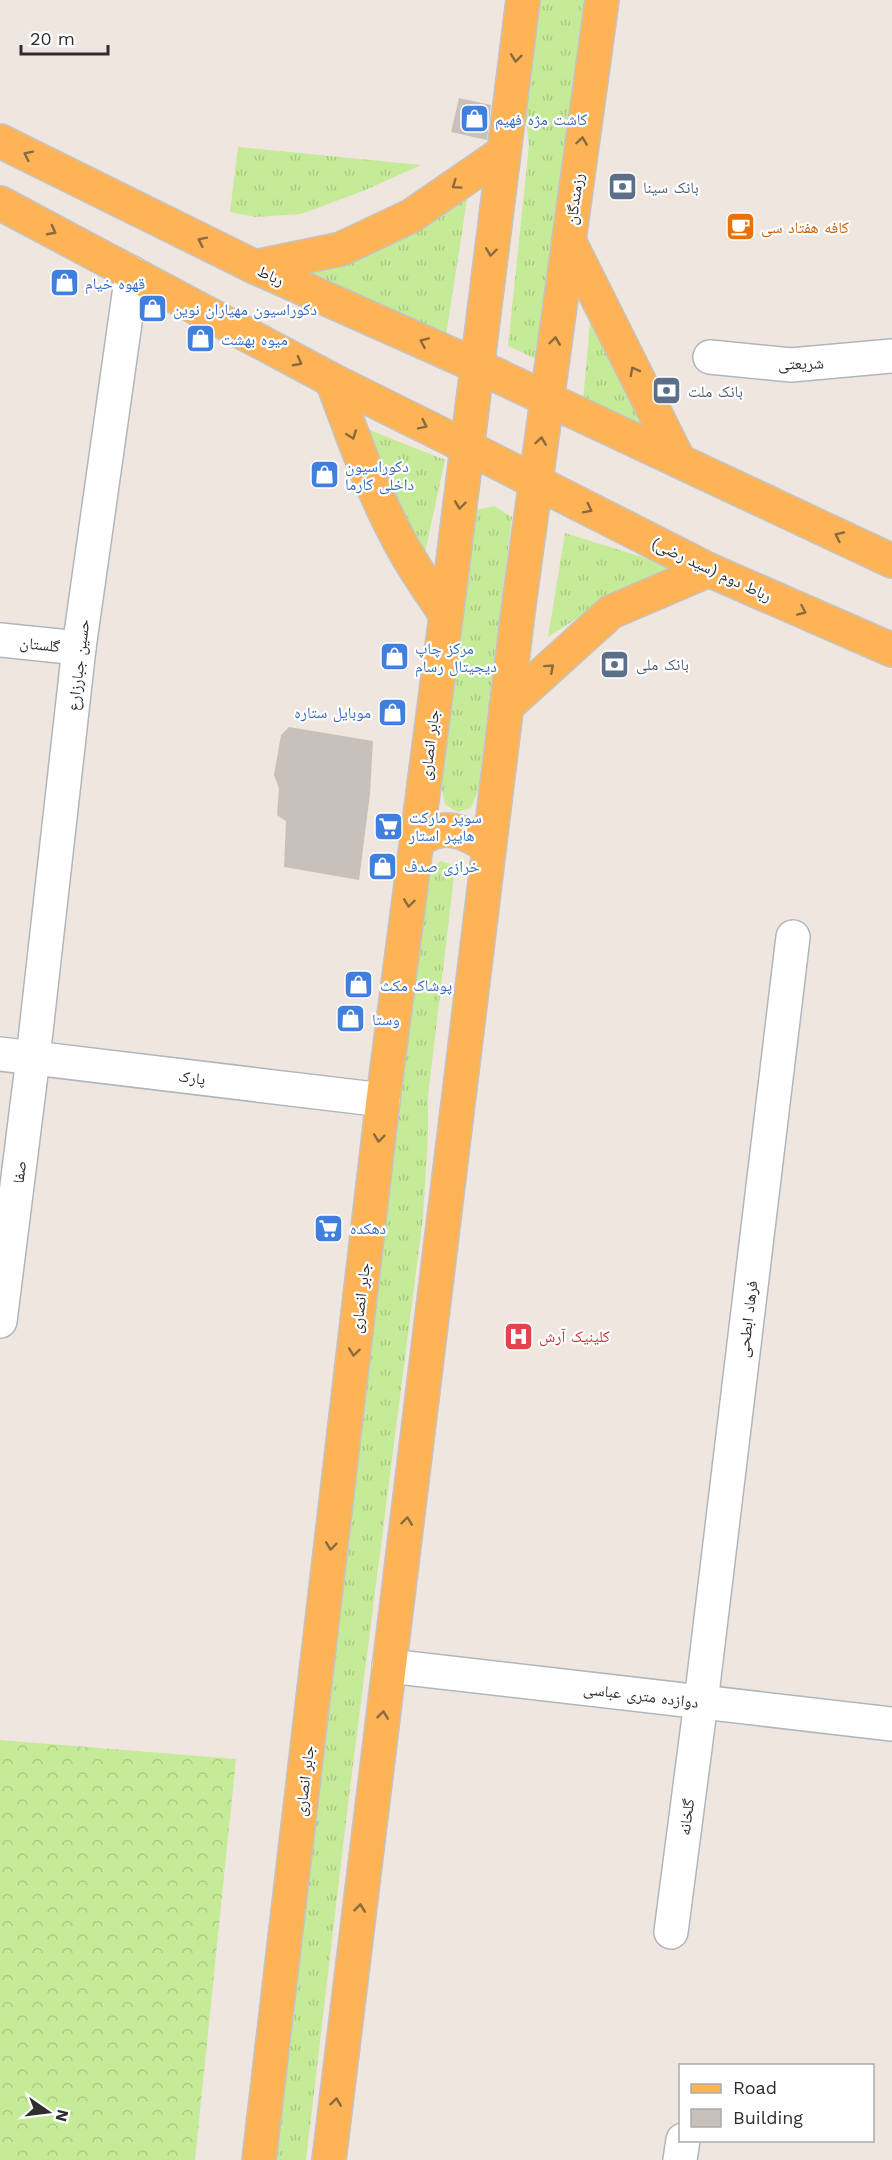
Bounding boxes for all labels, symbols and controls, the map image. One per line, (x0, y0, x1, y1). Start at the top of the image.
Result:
scale bar (21, 18, 108, 56)
text: 20 m (30, 28, 75, 49)
one-way arrow (510, 54, 522, 63)
shop icon: کاشت مژه فهیم (458, 103, 490, 135)
place label: کاشت مژه فهیم (495, 110, 588, 130)
one-way arrow (576, 136, 588, 146)
one-way arrow (23, 150, 34, 162)
bank icon: بانک سینا (606, 171, 638, 203)
street label: رزمندگان (561, 172, 589, 226)
one-way arrow (451, 178, 462, 189)
place label: بانک سینا (643, 178, 699, 197)
cafe icon: کافه هفتاد سی (724, 211, 756, 243)
place label: کافه هفتاد سی (761, 218, 849, 238)
one-way arrow (45, 224, 56, 235)
one-way arrow (198, 237, 209, 249)
one-way arrow (486, 247, 498, 256)
street label: رباط (255, 261, 287, 290)
shop icon: قهوه خیام (48, 267, 80, 299)
place label: قهوه خیام (85, 274, 145, 294)
shop icon: دکوراسیون مهیاران نوین (136, 293, 168, 325)
place label: دکوراسیون مهیاران نوین (173, 300, 317, 320)
shop icon: میوه بهشت (184, 323, 216, 355)
place label: میوه بهشت (221, 330, 288, 349)
one-way arrow (548, 336, 561, 345)
one-way arrow (419, 337, 430, 349)
street label: شریعتی (778, 354, 824, 374)
one-way arrow (292, 355, 302, 366)
one-way arrow (629, 367, 641, 378)
bank icon: بانک ملت (651, 375, 683, 407)
place label: بانک ملت (688, 382, 743, 401)
one-way arrow (416, 417, 427, 429)
one-way arrow (345, 430, 358, 440)
one-way arrow (535, 436, 547, 445)
place label: دکوراسیون داخلی کارما (345, 457, 414, 495)
shop icon: دکوراسیون داخلی کارما (308, 459, 340, 491)
one-way arrow (454, 500, 467, 509)
one-way arrow (581, 502, 592, 513)
one-way arrow (835, 532, 846, 544)
street label: رباط دوم (سید رضی) (648, 533, 775, 606)
one-way arrow (795, 603, 806, 615)
street label: حسین جبارزارع (63, 618, 95, 712)
street label: گلستان (19, 633, 61, 657)
place label: مرکز چاپ دیجیتال رسام (415, 639, 497, 677)
shop icon: مرکز چاپ دیجیتال رسام (378, 641, 410, 673)
bank icon: بانک ملی (599, 648, 631, 680)
place label: بانک ملی (636, 655, 689, 675)
one-way arrow (543, 664, 554, 675)
shop icon: موبایل ستاره (376, 696, 408, 728)
place label: موبایل ستاره (294, 703, 371, 723)
street label: جابر انصاری (416, 709, 444, 782)
place label: سوپر مارکت هایپر استار (408, 808, 482, 845)
supermarket icon: سوپر مارکت هایپر استار (372, 810, 404, 842)
shop icon: خرازی صدف (367, 850, 399, 882)
place label: خرازی صدف (404, 857, 480, 877)
one-way arrow (403, 898, 416, 907)
shop icon: پوشاک مکث (343, 969, 375, 1001)
place label: پوشاک مکث (380, 976, 453, 995)
shop icon: وستا (335, 1003, 367, 1035)
place label: وستا (372, 1010, 400, 1029)
street label: پارک (177, 1066, 207, 1089)
one-way arrow (373, 1133, 386, 1142)
street label: صفا (9, 1160, 30, 1185)
supermarket icon: دهکده (313, 1212, 345, 1244)
place label: دهکده (350, 1219, 386, 1238)
street label: جابر انصاری (347, 1262, 375, 1335)
street label: فرهاد ابطحی (733, 1280, 763, 1359)
hospital icon: کلینیک آرش (502, 1320, 534, 1352)
place label: کلینیک آرش (539, 1327, 610, 1347)
one-way arrow (348, 1348, 361, 1357)
one-way arrow (400, 1517, 412, 1526)
one-way arrow (325, 1541, 338, 1550)
street label: دوازده متری عباسی (582, 1679, 700, 1713)
one-way arrow (376, 1710, 389, 1719)
street label: جابر انصاری (291, 1745, 319, 1818)
street label: گلخانه (675, 1797, 698, 1837)
one-way arrow (353, 1904, 365, 1913)
legend (679, 2064, 874, 2142)
text: Road (733, 2077, 777, 2098)
north arrow (18, 2082, 78, 2142)
one-way arrow (330, 2097, 342, 2106)
text: N (51, 2107, 73, 2124)
text: Building (733, 2107, 803, 2128)

